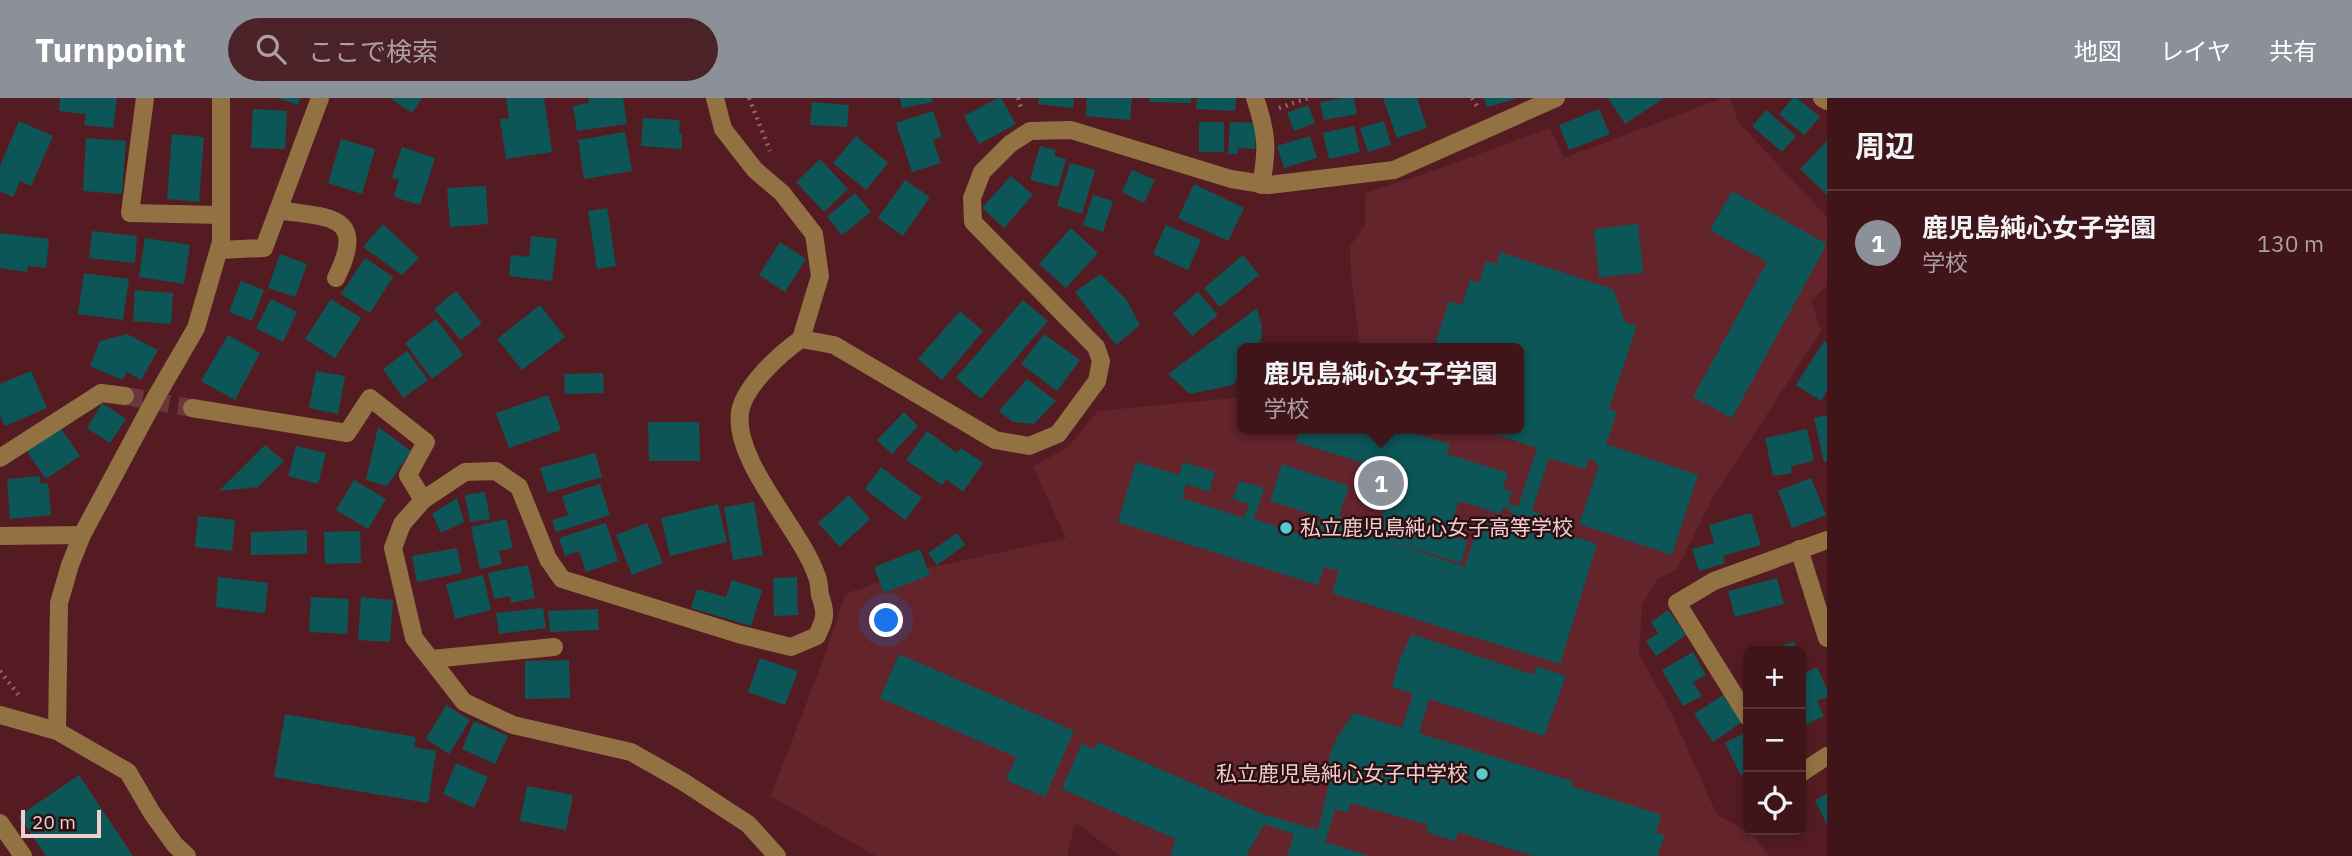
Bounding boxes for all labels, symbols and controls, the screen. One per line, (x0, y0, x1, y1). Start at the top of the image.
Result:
search box (228, 18, 718, 81)
text: Turnpoint (35, 28, 186, 71)
icon: search (252, 30, 290, 68)
text: ここで検索 (308, 34, 438, 68)
text: 地図 (2074, 35, 2122, 67)
text: レイヤ (2160, 35, 2231, 67)
text: 共有 (2269, 35, 2317, 67)
text: 周辺 (1855, 126, 1915, 165)
text: 鹿児島純心女子学園 (1922, 210, 2156, 244)
text: 1 (1871, 228, 1885, 258)
text: 130 m (2257, 228, 2324, 258)
text: 学校 (1922, 247, 1968, 277)
popup (1237, 343, 1524, 434)
text: 鹿児島純心女子学園 (1263, 356, 1498, 390)
text: 学校 (1263, 393, 1309, 423)
pin: 1 (1358, 457, 1404, 509)
place label: 私立鹿児島純心女子高等学校 (1300, 513, 1573, 541)
marker: 私立鹿児島純心女子高等学校 (1278, 520, 1294, 536)
your location (869, 603, 903, 637)
map controls (1743, 646, 1806, 835)
button: + (1743, 646, 1806, 709)
button: − (1743, 709, 1806, 772)
place label: 私立鹿児島純心女子中学校 (1216, 759, 1468, 787)
marker: 私立鹿児島純心女子中学校 (1474, 766, 1490, 782)
button: locate (1743, 772, 1806, 835)
scale bar (21, 807, 102, 839)
text: 20 m (32, 810, 76, 834)

